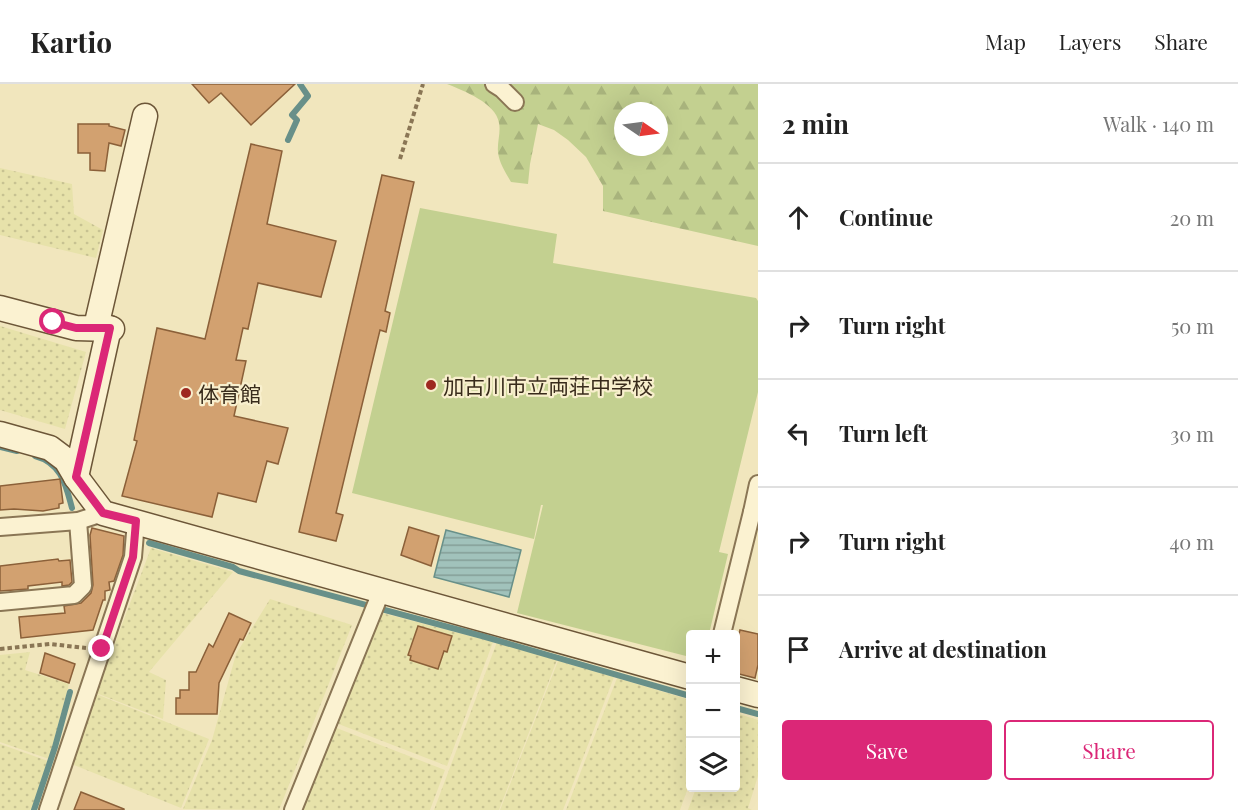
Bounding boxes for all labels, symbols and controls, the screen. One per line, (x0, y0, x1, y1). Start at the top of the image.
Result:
text: Kartio (30, 23, 112, 60)
text: Map (985, 27, 1026, 55)
text: Layers (1059, 27, 1121, 55)
text: Share (1154, 27, 1208, 55)
north arrow (614, 102, 668, 156)
text: 2 min (782, 106, 849, 141)
text: Walk · 140 m (1103, 110, 1214, 137)
icon: ahead (782, 201, 815, 234)
text: Continue (839, 202, 933, 232)
text: 20 m (1170, 204, 1214, 231)
route start (39, 308, 65, 334)
icon: right (782, 309, 815, 342)
text: Turn right (839, 310, 945, 340)
text: 50 m (1171, 312, 1214, 339)
place label: 加古川市立両荘中学校 (443, 371, 653, 399)
marker: 加古川市立両荘中学校 (424, 378, 438, 392)
place label: 体育館 (198, 379, 261, 407)
marker: 体育館 (179, 386, 193, 400)
icon: left (782, 417, 815, 450)
text: Turn left (839, 418, 928, 448)
text: 30 m (1170, 420, 1214, 447)
icon: right (782, 525, 815, 558)
text: Turn right (839, 526, 945, 556)
text: 40 m (1169, 528, 1214, 555)
map controls (686, 630, 740, 792)
button: + (686, 630, 740, 684)
icon: arrive (782, 633, 815, 666)
text: Arrive at destination (839, 634, 1047, 664)
route end (88, 635, 114, 661)
button: − (686, 684, 740, 738)
button: Save (782, 720, 992, 780)
button: Share (1004, 720, 1214, 780)
button: layers (686, 738, 740, 792)

